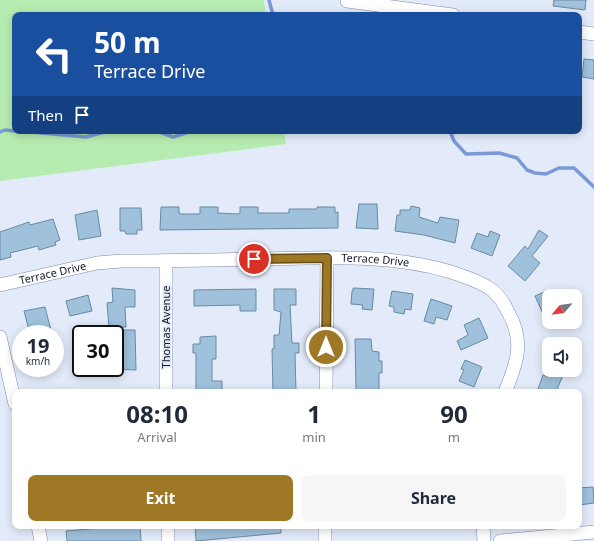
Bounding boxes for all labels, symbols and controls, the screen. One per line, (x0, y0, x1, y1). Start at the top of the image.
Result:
text: 50 m (94, 23, 161, 61)
icon: left (28, 28, 80, 80)
text: Terrace Drive (94, 59, 206, 83)
icon: arrive (71, 104, 93, 126)
text: Then (28, 105, 63, 125)
pin (237, 242, 271, 276)
icon: arrive (243, 248, 265, 270)
street label: Terrace Drive (341, 250, 410, 270)
street label: Terrace Drive (18, 258, 87, 287)
street label: Thomas Avenue (158, 286, 173, 368)
north arrow (542, 289, 582, 329)
map controls (542, 289, 582, 377)
speed limit sign: 30 (72, 325, 124, 377)
position arrow (305, 326, 347, 368)
text: 19 (27, 332, 49, 359)
button: sound (542, 337, 582, 377)
text: km/h (26, 354, 50, 368)
text: 08:10 (126, 397, 188, 430)
text: 1 (307, 397, 321, 430)
text: 90 (440, 397, 468, 430)
text: Arrival (137, 428, 177, 446)
text: min (302, 428, 326, 446)
text: m (448, 428, 460, 446)
button: Exit (28, 475, 293, 521)
button: Share (301, 475, 566, 521)

